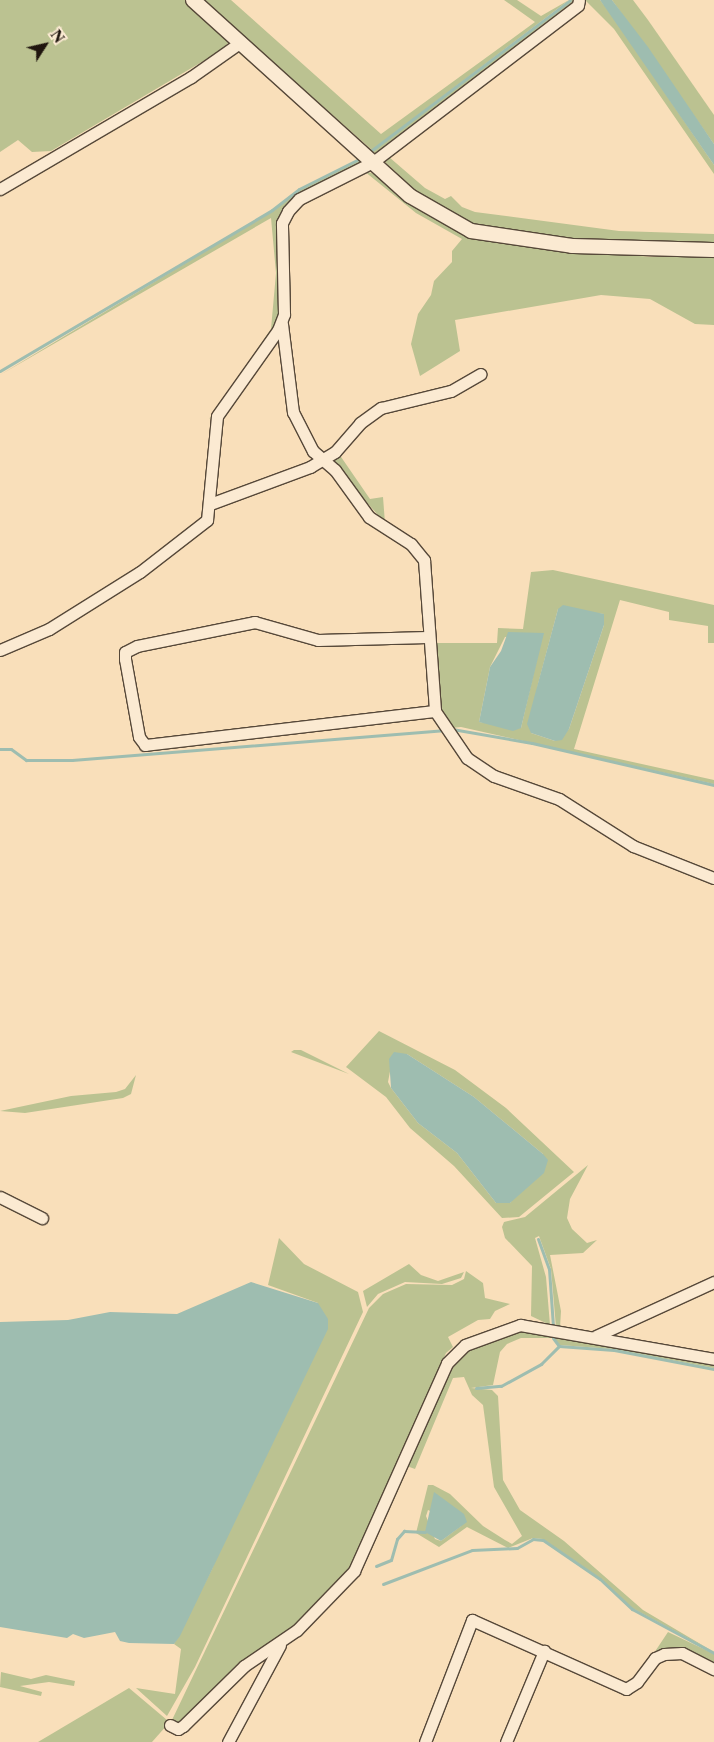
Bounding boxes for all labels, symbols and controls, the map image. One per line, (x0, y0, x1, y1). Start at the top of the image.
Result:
north arrow (20, 20, 70, 70)
text: N (46, 26, 68, 47)

